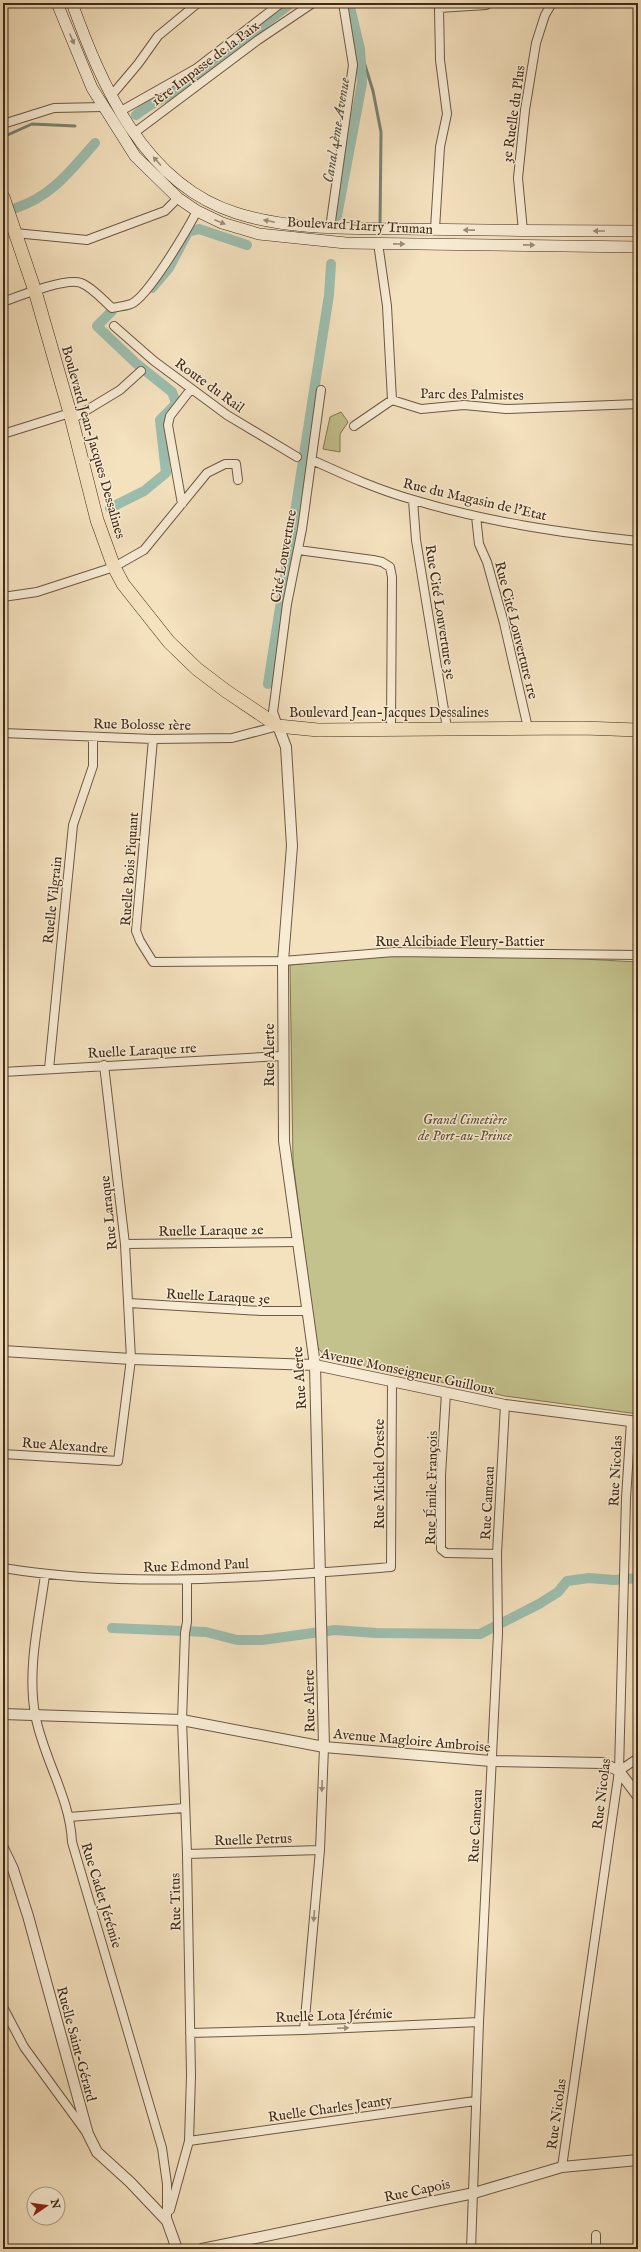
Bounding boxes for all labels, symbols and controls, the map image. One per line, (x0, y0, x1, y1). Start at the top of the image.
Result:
street label: 1ère Impasse de la Paix (148, 17, 263, 110)
one-way arrow (68, 33, 75, 45)
street label: 3e Ruelle du Plus (498, 64, 530, 164)
water label: Canal 4ème Avenue (319, 76, 354, 184)
one-way arrow (153, 157, 162, 166)
street label: Boulevard Harry Truman (286, 213, 434, 239)
one-way arrow (263, 218, 276, 224)
one-way arrow (214, 219, 225, 225)
one-way arrow (462, 227, 475, 233)
one-way arrow (592, 228, 605, 234)
one-way arrow (393, 240, 405, 247)
one-way arrow (523, 242, 536, 248)
street label: Boulevard Jean-Jacques Dessalines (57, 344, 129, 541)
street label: Route du Rail (171, 355, 248, 417)
street label: Parc des Palmistes (420, 385, 524, 405)
street label: Rue du Magasin de l'Etat (401, 475, 549, 525)
street label: Cité Louverture (267, 508, 301, 604)
street label: Rue Cité Louverture 3e (420, 544, 460, 681)
street label: Rue Cité Louverture 1re (490, 560, 542, 702)
street label: Boulevard Jean-Jacques Dessalines (289, 704, 489, 722)
street label: Rue Bolosse 1ère (93, 715, 192, 735)
street label: Ruelle Bois Piquant (117, 811, 143, 927)
street label: Ruelle Vilgrain (39, 855, 67, 945)
street label: Rue Alcibiade Fleury-Battier (375, 933, 545, 951)
street label: Rue Alerte (261, 1023, 279, 1087)
street label: Ruelle Laraque 1re (87, 1039, 198, 1063)
park label: Grand Cimetière de Port-au-Prince (417, 1111, 512, 1145)
street label: Rue Laraque (96, 1174, 122, 1251)
street label: Ruelle Laraque 2e (158, 1221, 264, 1241)
street label: Ruelle Laraque 3e (166, 1285, 271, 1309)
street label: Rue Alerte (289, 1345, 311, 1410)
street label: Avenue Monseigneur Guilloux (318, 1345, 496, 1399)
street label: Rue Michel Oreste (371, 1418, 389, 1529)
street label: Rue Émile François (421, 1431, 442, 1545)
street label: Rue Alexandre (21, 1434, 109, 1458)
street label: Rue Nicolas (605, 1435, 627, 1507)
street label: Rue Cameau (477, 1466, 499, 1540)
street label: Rue Edmond Paul (143, 1555, 249, 1577)
street label: Rue Alerte (300, 1669, 320, 1733)
street label: Avenue Magloire Ambroise (332, 1725, 492, 1757)
street label: Rue Nicolas (589, 1758, 615, 1831)
one-way arrow (319, 1780, 326, 1792)
street label: Rue Cameau (465, 1789, 487, 1863)
street label: Ruelle Petrus (214, 1830, 292, 1850)
street label: Rue Cadet Jérémie (76, 1840, 126, 1951)
street label: Rue Titus (166, 1873, 186, 1931)
one-way arrow (311, 1910, 318, 1922)
street label: Ruelle Saint-Gérard (52, 1985, 100, 2104)
street label: Ruelle Lota Jérémie (275, 2005, 393, 2027)
one-way arrow (337, 2025, 349, 2032)
street label: Rue Nicolas (543, 2078, 571, 2151)
street label: Ruelle Charles Jeanty (267, 2091, 393, 2127)
street label: Rue Capois (382, 2175, 452, 2207)
north arrow (26, 2186, 66, 2226)
text: N (47, 2197, 63, 2211)

